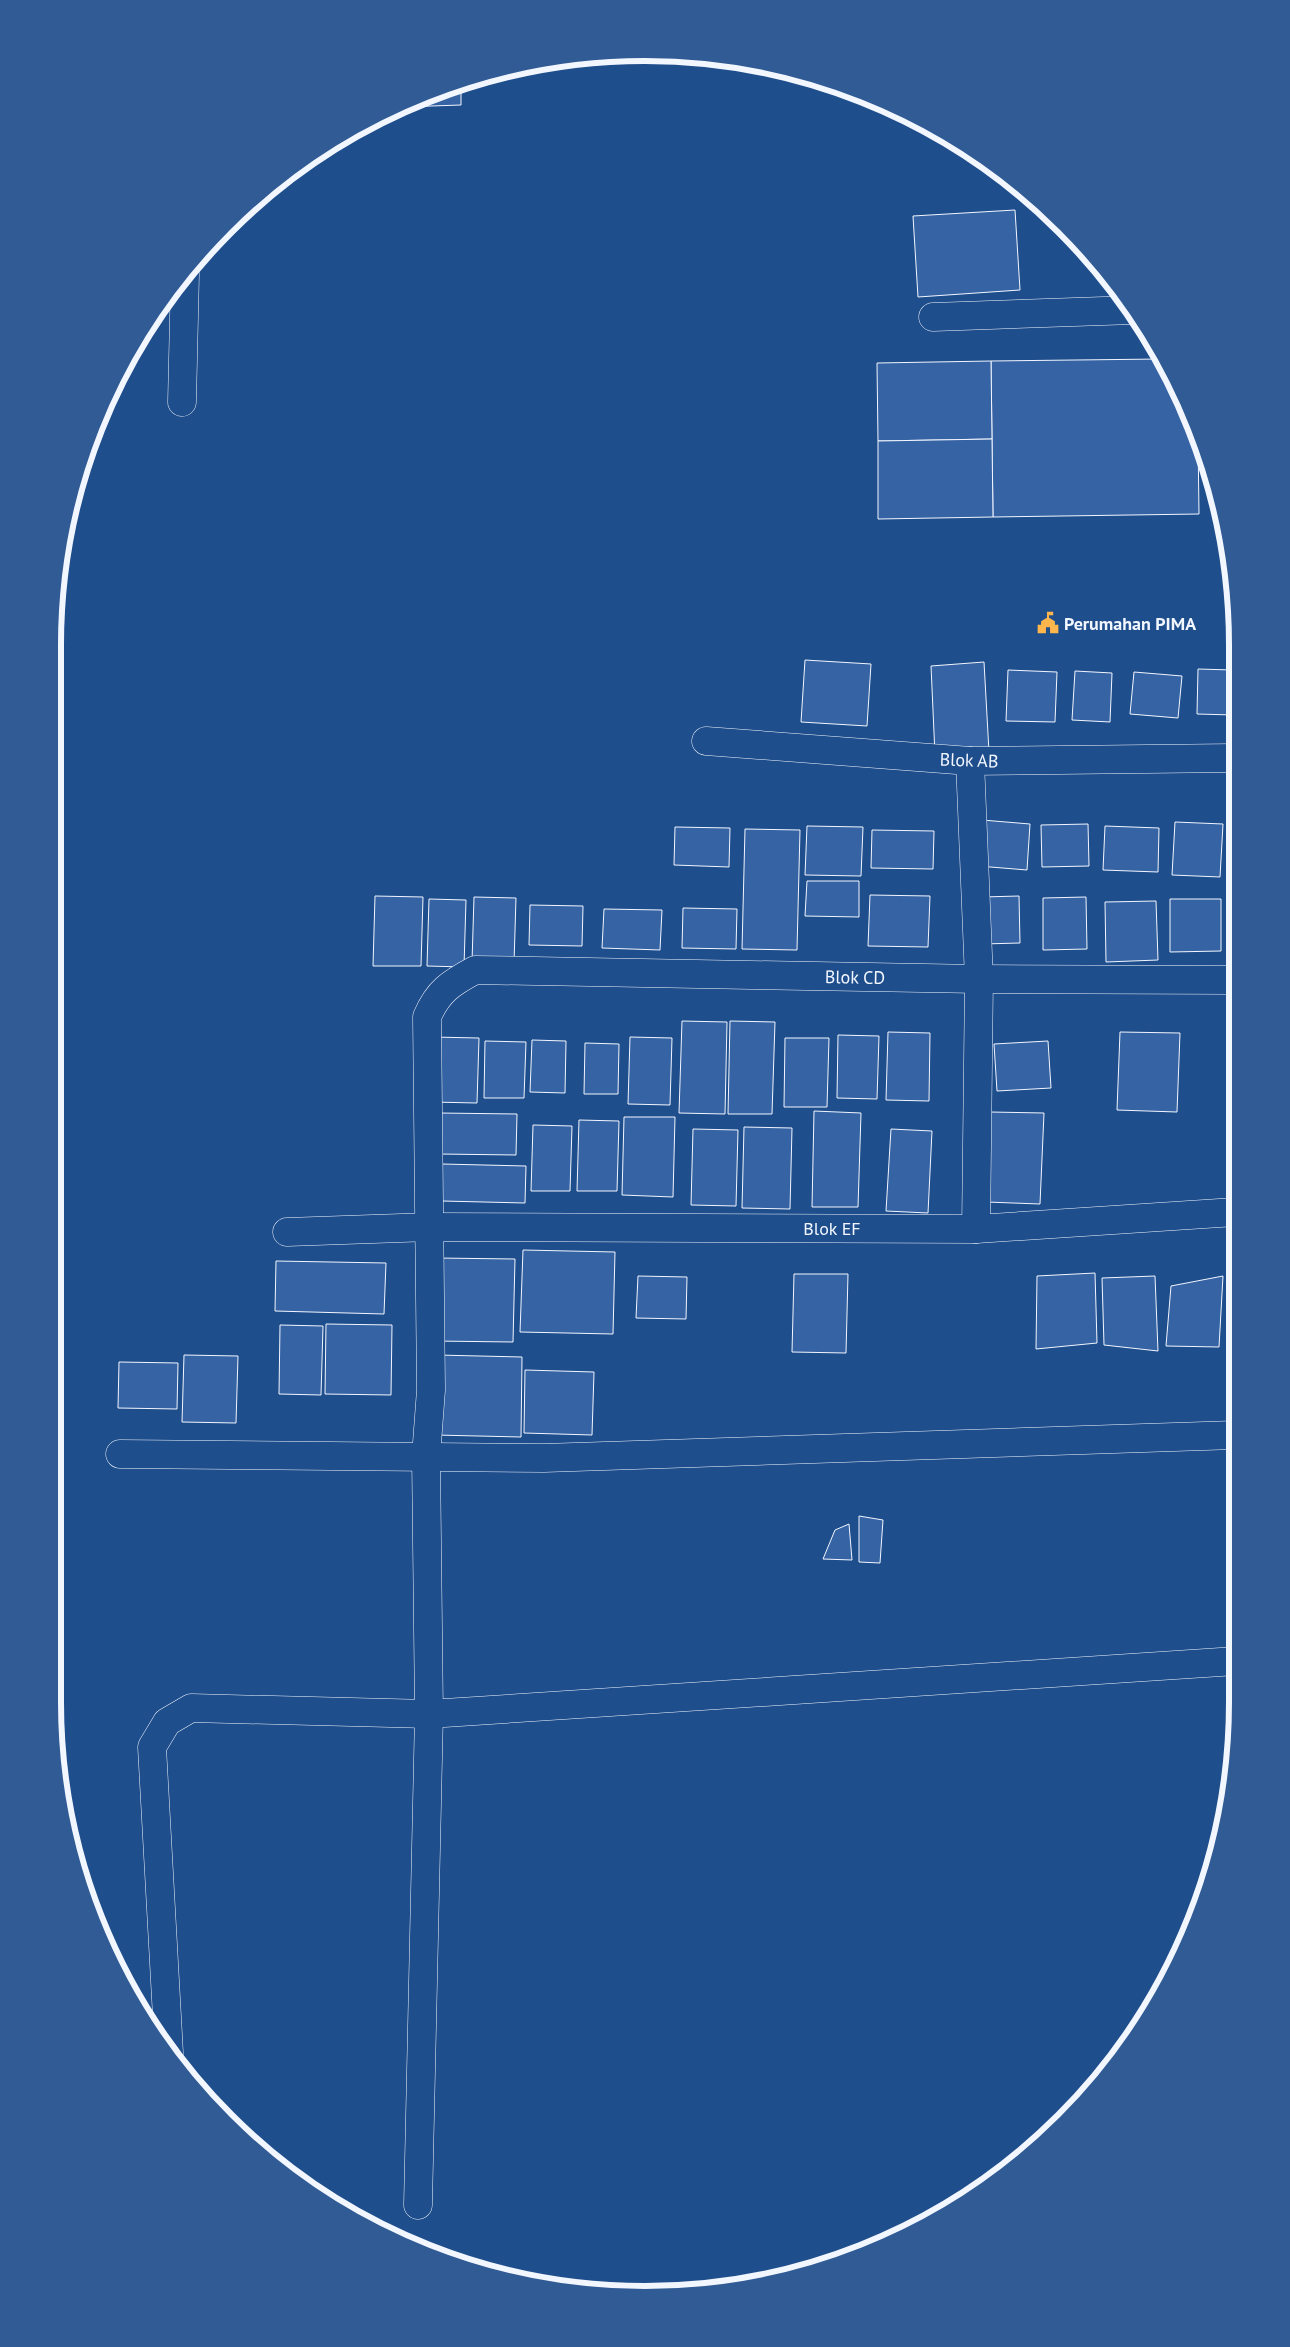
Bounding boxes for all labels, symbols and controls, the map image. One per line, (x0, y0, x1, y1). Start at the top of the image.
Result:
public building icon: Perumahan PIMA (1035, 610, 1061, 636)
place label: Perumahan PIMA (1064, 612, 1196, 635)
street label: Blok AB (939, 747, 999, 773)
street label: Blok CD (825, 965, 885, 989)
street label: Blok EF (803, 1217, 861, 1240)

